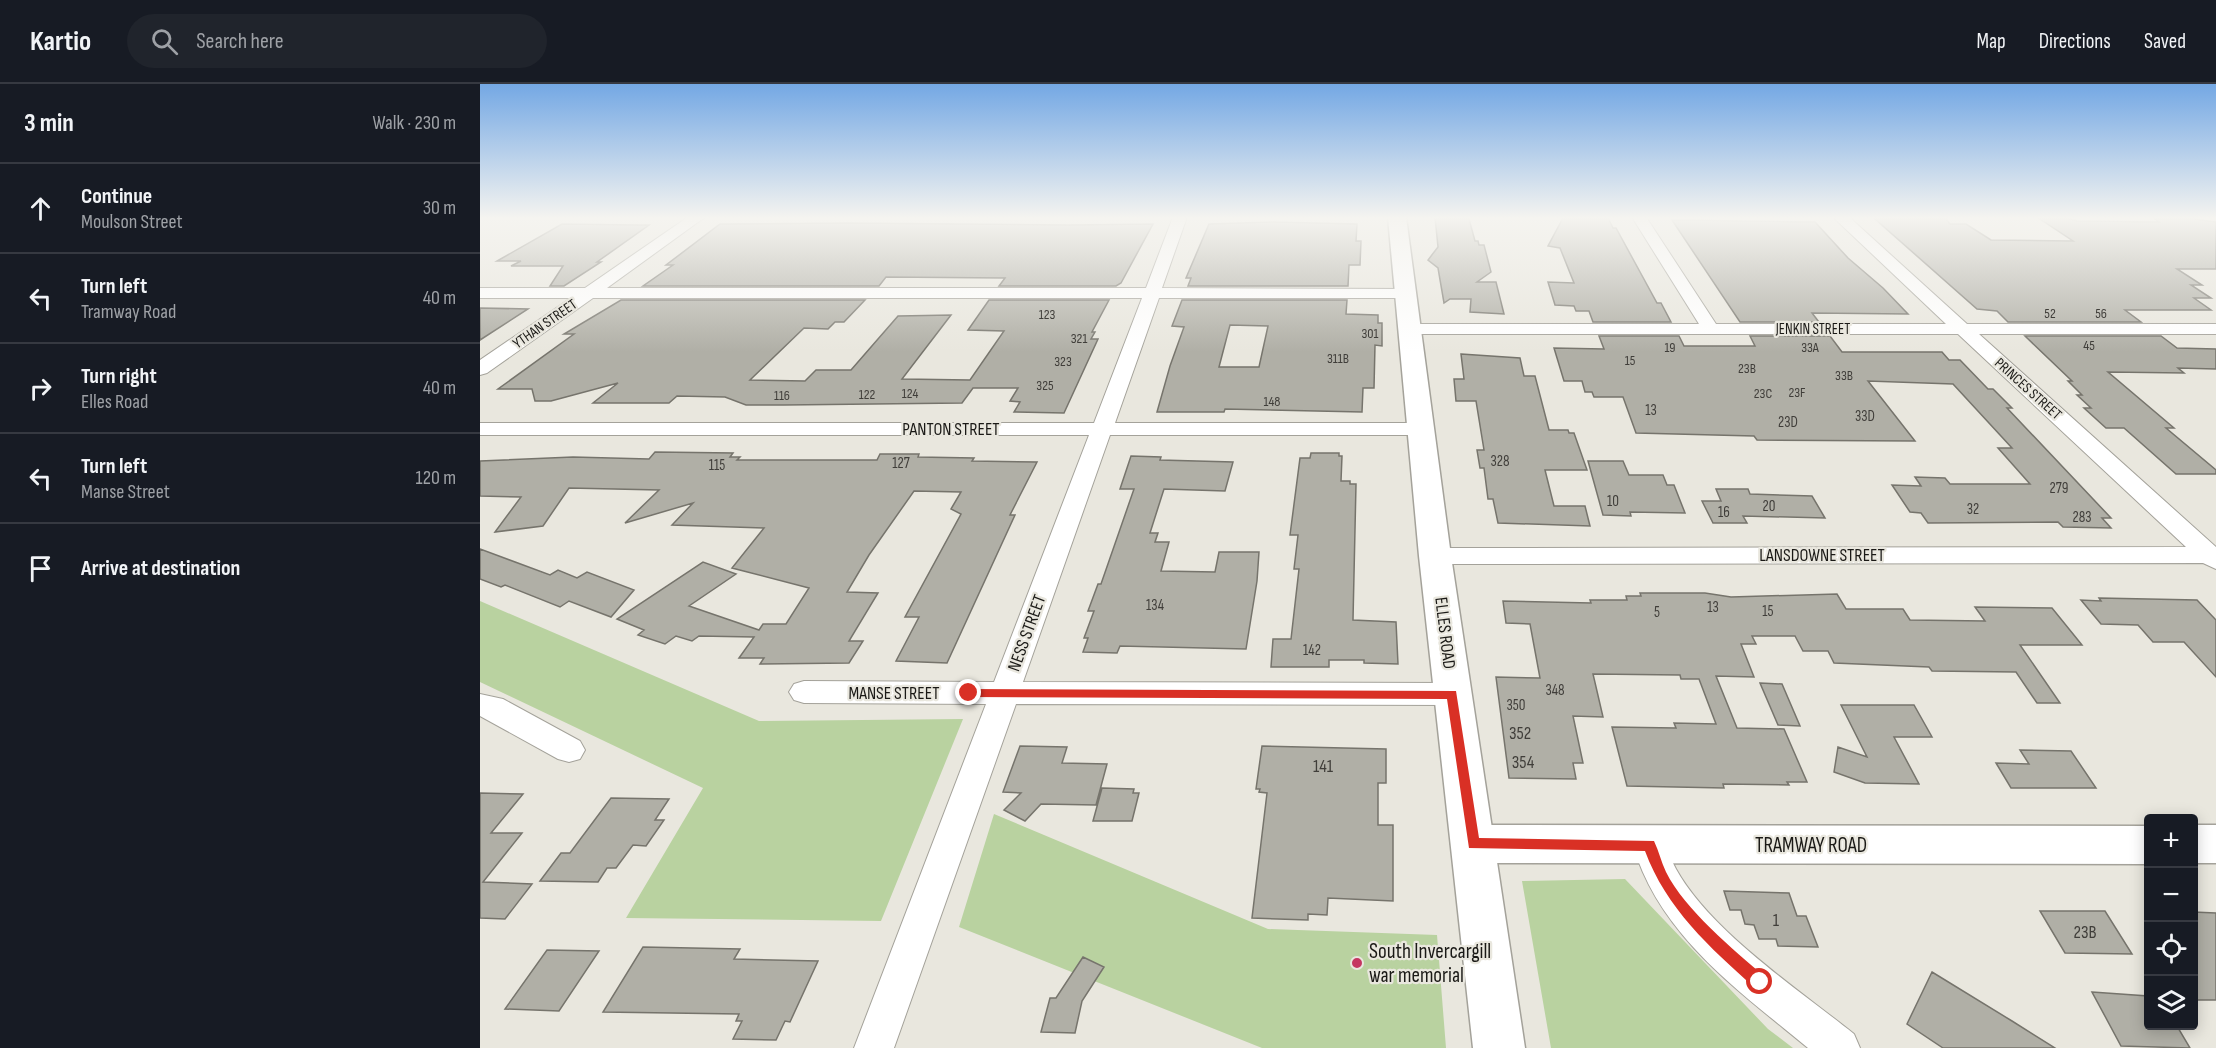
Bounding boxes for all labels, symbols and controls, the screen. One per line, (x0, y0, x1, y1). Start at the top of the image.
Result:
search box (127, 14, 547, 68)
text: Kartio (30, 25, 91, 58)
icon: search (148, 25, 181, 58)
text: Search here (196, 28, 284, 55)
text: Map (1976, 29, 2006, 54)
text: Directions (2039, 29, 2111, 54)
text: Saved (2144, 29, 2186, 54)
text: 3 min (24, 108, 74, 139)
text: Walk · 230 m (373, 111, 456, 135)
text: Continue (81, 183, 152, 210)
icon: ahead (24, 192, 57, 225)
text: 30 m (423, 196, 456, 220)
text: Moulson Street (81, 210, 183, 234)
text: Turn left (81, 273, 147, 300)
icon: left (24, 282, 57, 315)
text: 40 m (423, 286, 456, 310)
street label: YTHAN STREET (509, 295, 581, 353)
text: Tramway Road (81, 300, 176, 324)
house number: 52 (2044, 305, 2056, 322)
house number: 56 (2095, 305, 2107, 322)
house number: 123 (1039, 306, 1055, 323)
street label: JENKIN STREET (1775, 320, 1850, 339)
house number: 301 (1361, 325, 1379, 342)
house number: 321 (1071, 330, 1087, 347)
house number: 45 (2083, 337, 2095, 354)
house number: 19 (1664, 339, 1676, 356)
house number: 33A (1801, 339, 1820, 356)
house number: 311B (1327, 350, 1349, 367)
house number: 15 (1625, 352, 1636, 369)
house number: 323 (1054, 353, 1072, 370)
street label: PRINCES STREET (1990, 354, 2066, 424)
house number: 23B (1738, 360, 1756, 377)
text: Turn right (81, 363, 157, 390)
house number: 33B (1835, 367, 1853, 384)
icon: right (24, 372, 57, 405)
text: 40 m (423, 376, 456, 400)
house number: 325 (1036, 377, 1054, 394)
house number: 23F (1788, 384, 1806, 401)
house number: 124 (902, 385, 918, 402)
house number: 23C (1754, 385, 1772, 402)
house number: 122 (859, 386, 876, 403)
house number: 116 (774, 387, 790, 404)
text: Elles Road (81, 390, 148, 414)
house number: 148 (1264, 393, 1280, 410)
house number: 13 (1645, 401, 1657, 420)
house number: 33D (1855, 407, 1875, 426)
house number: 23D (1778, 413, 1798, 432)
street label: PANTON STREET (902, 419, 1000, 440)
house number: 328 (1490, 452, 1510, 471)
text: Turn left (81, 453, 147, 480)
house number: 127 (892, 454, 910, 473)
house number: 115 (709, 456, 725, 475)
icon: left (24, 462, 57, 495)
text: 120 m (416, 466, 456, 490)
house number: 279 (2050, 479, 2068, 498)
text: Manse Street (81, 480, 170, 504)
house number: 10 (1607, 492, 1619, 511)
house number: 20 (1763, 497, 1775, 516)
house number: 32 (1967, 500, 1979, 519)
house number: 16 (1718, 503, 1730, 522)
house number: 283 (2072, 508, 2092, 527)
street label: LANSDOWNE STREET (1759, 545, 1885, 566)
icon: arrive (24, 552, 57, 585)
text: Arrive at destination (81, 555, 240, 582)
street label: NESS STREET (1003, 592, 1051, 674)
house number: 134 (1146, 596, 1164, 615)
street label: ELLES ROAD (1430, 596, 1460, 670)
house number: 13 (1707, 598, 1719, 617)
house number: 15 (1762, 602, 1774, 621)
house number: 5 (1654, 603, 1660, 622)
house number: 142 (1303, 641, 1321, 660)
route end (955, 679, 981, 705)
house number: 348 (1545, 681, 1565, 700)
street label: MANSE STREET (849, 683, 939, 704)
house number: 350 (1507, 696, 1526, 715)
house number: 352 (1509, 723, 1531, 744)
house number: 354 (1512, 752, 1535, 773)
house number: 141 (1313, 756, 1334, 777)
map controls (2144, 814, 2198, 1030)
button: + (2144, 814, 2198, 868)
street label: TRAMWAY ROAD (1755, 833, 1867, 858)
button: − (2144, 868, 2198, 922)
house number: 1 (1773, 910, 1780, 931)
house number: 23B (2073, 922, 2097, 943)
button: locate (2144, 922, 2198, 976)
place label: South Invercargill war memorial (1369, 939, 1491, 988)
marker: South Invercargill war memorial (1350, 956, 1364, 970)
route start (1746, 968, 1772, 994)
button: layers (2144, 976, 2198, 1030)

